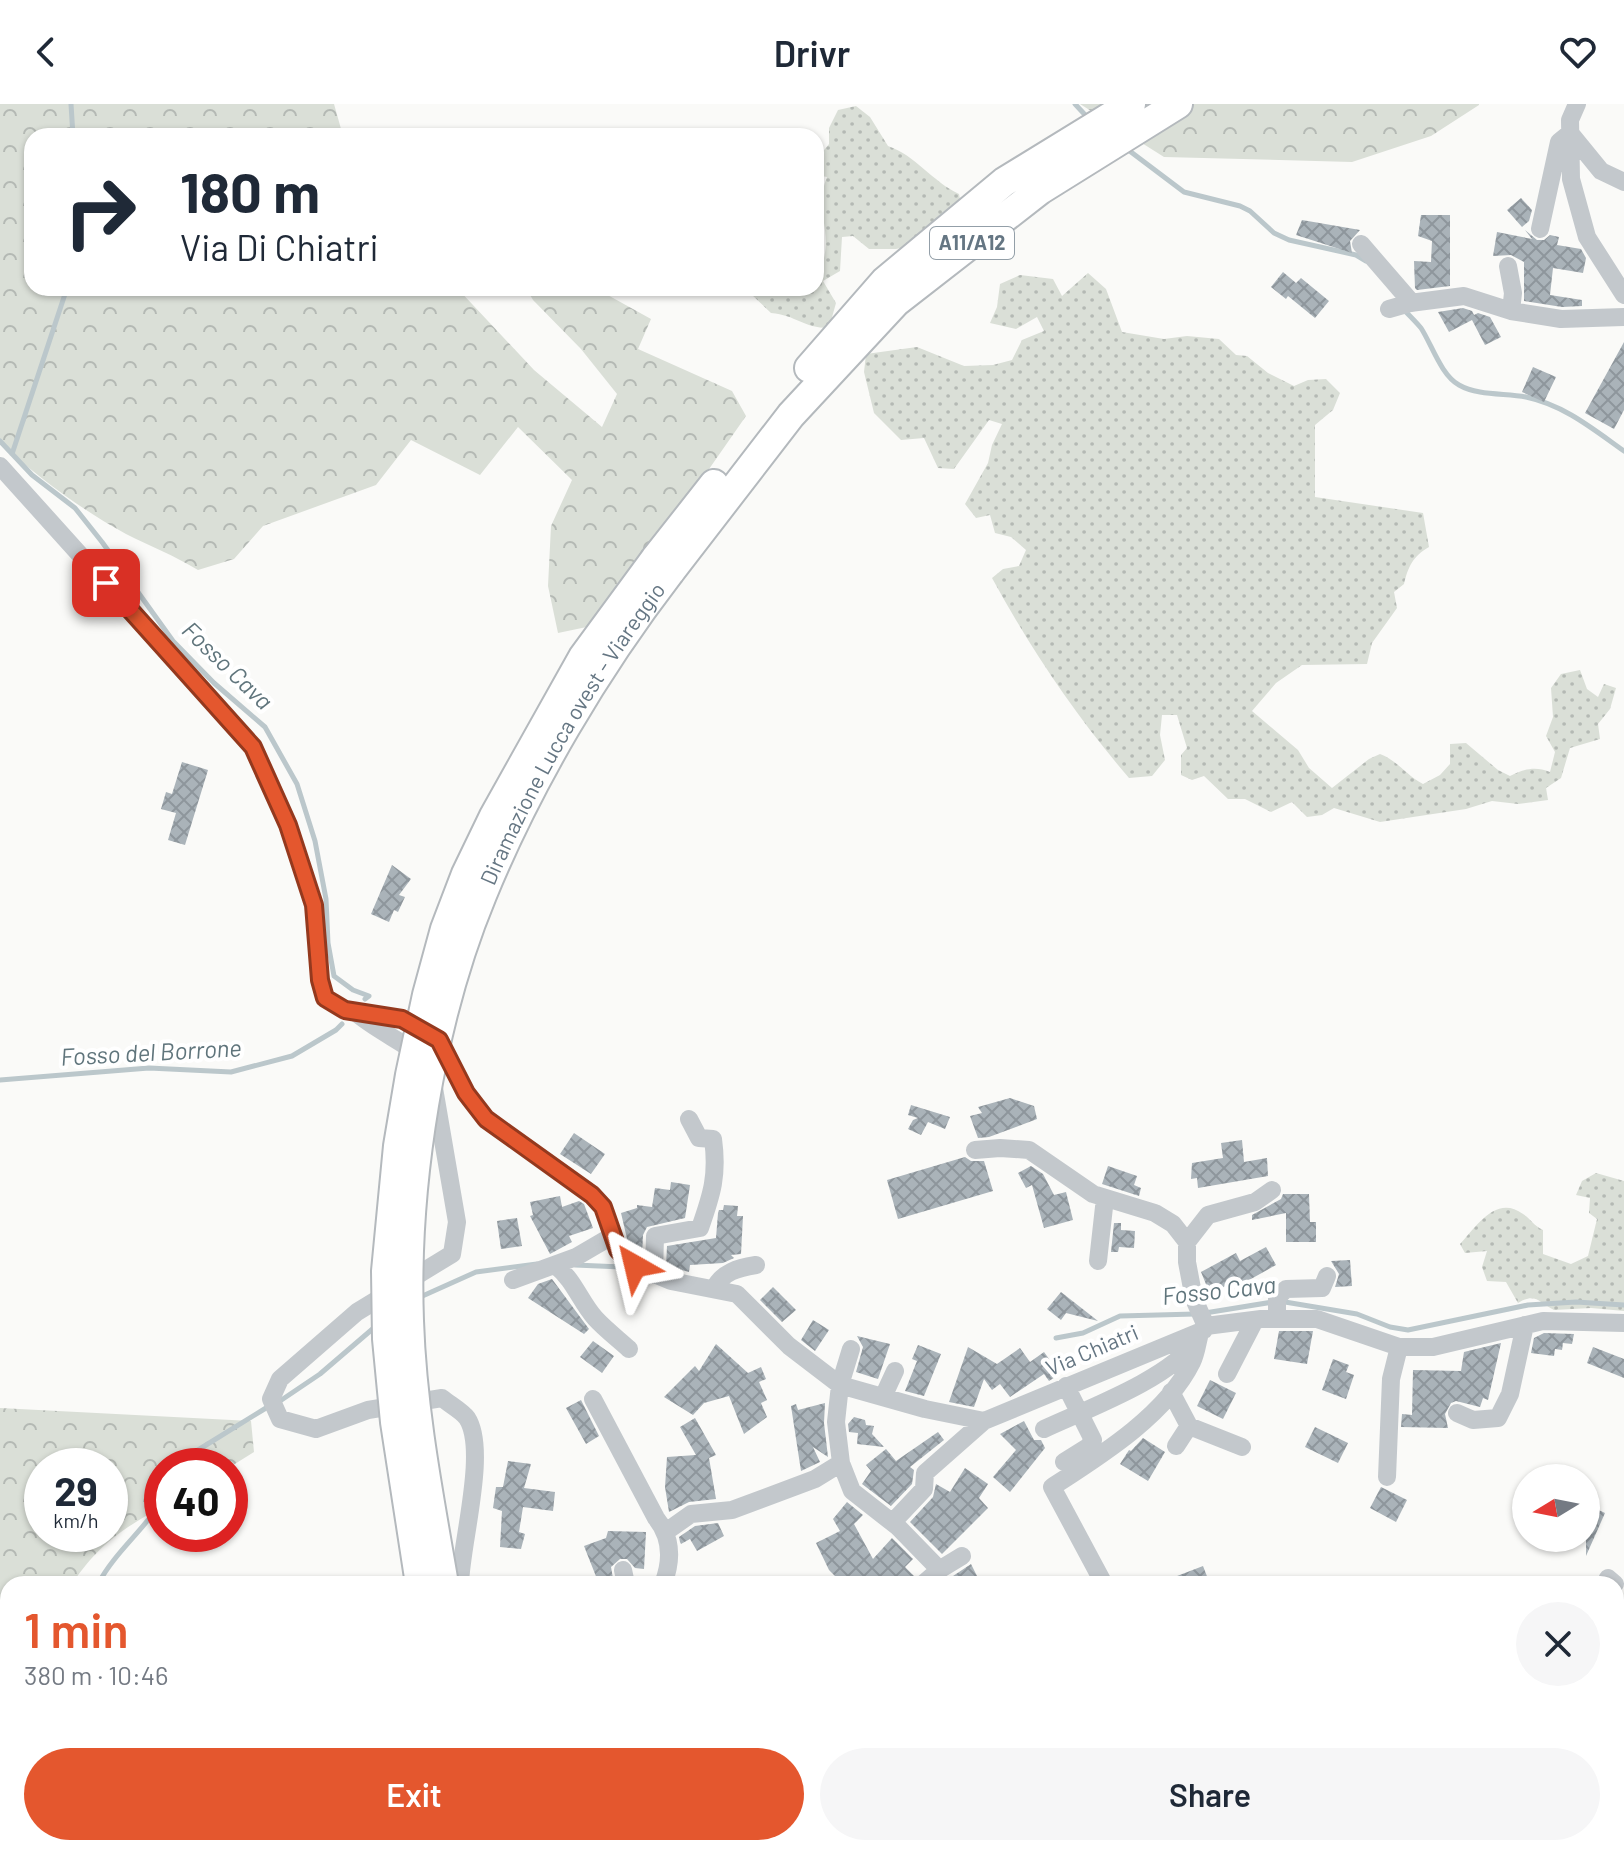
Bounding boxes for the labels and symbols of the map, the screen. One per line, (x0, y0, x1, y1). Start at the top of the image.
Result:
road number: A11/A12 (930, 227, 1014, 259)
pin (72, 549, 140, 617)
street label: Diramazione Lucca ovest - Viareggio (474, 577, 670, 888)
water label: Fosso Cava (177, 615, 279, 715)
water label: Fosso del Borrone (60, 1032, 242, 1071)
position arrow (593, 1224, 677, 1308)
water label: Fosso Cava (1161, 1269, 1277, 1310)
street label: Via Chiatri (1042, 1318, 1142, 1380)
speed limit sign: 40 (144, 1448, 248, 1552)
north arrow (1512, 1464, 1600, 1552)

